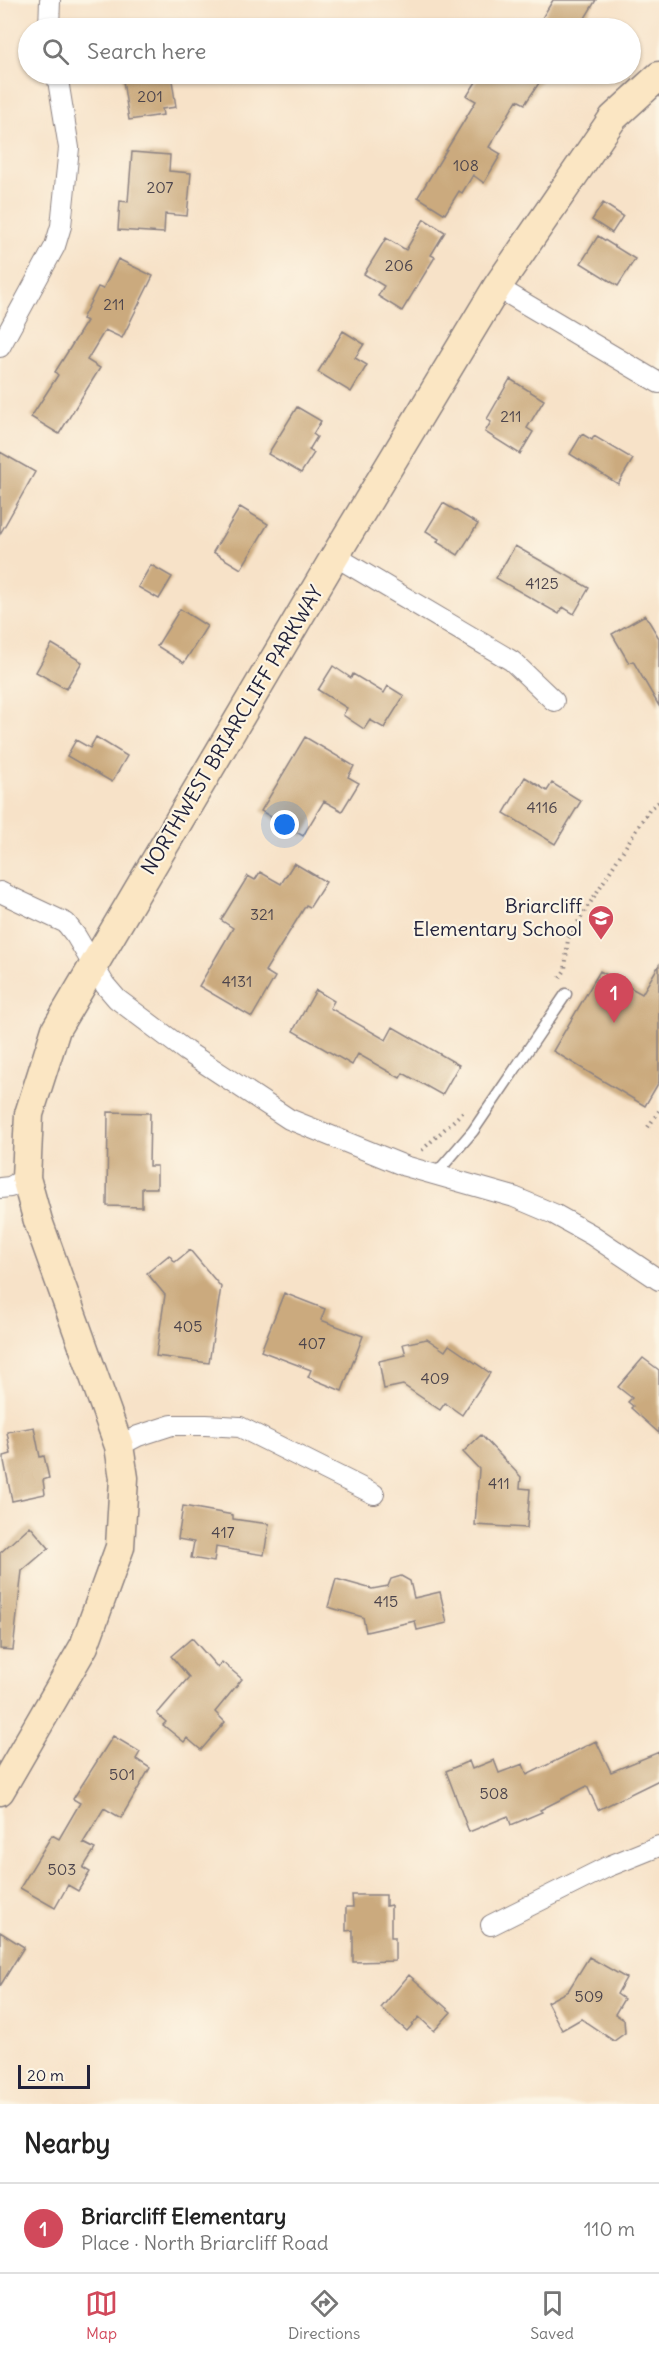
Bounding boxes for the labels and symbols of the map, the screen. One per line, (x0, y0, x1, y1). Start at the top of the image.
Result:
house number: 201 (137, 86, 163, 106)
house number: 108 (453, 155, 479, 175)
house number: 207 (147, 177, 174, 197)
house number: 206 (385, 255, 413, 275)
house number: 211 (103, 294, 125, 314)
house number: 211 (500, 406, 522, 426)
house number: 4125 (525, 573, 559, 593)
street label: NORTHWEST BRIARCLIFF PARKWAY (135, 581, 328, 879)
house number: 4116 (526, 797, 558, 817)
your location (270, 810, 299, 839)
place label: Briarcliff Elementary School (413, 893, 582, 941)
school or university icon: Briarcliff Elementary School (586, 903, 616, 941)
house number: 321 (250, 904, 274, 924)
house number: 4131 (222, 971, 252, 991)
pin: 1 (594, 974, 634, 1023)
house number: 405 (174, 1316, 202, 1336)
house number: 407 (298, 1333, 326, 1353)
house number: 409 (421, 1368, 449, 1388)
house number: 411 (488, 1473, 510, 1493)
house number: 417 (211, 1522, 235, 1542)
house number: 415 (374, 1591, 398, 1611)
house number: 501 (109, 1764, 135, 1784)
house number: 508 (480, 1783, 508, 1803)
house number: 503 (48, 1859, 76, 1879)
house number: 509 (575, 1986, 603, 2006)
scale bar (18, 2062, 90, 2090)

